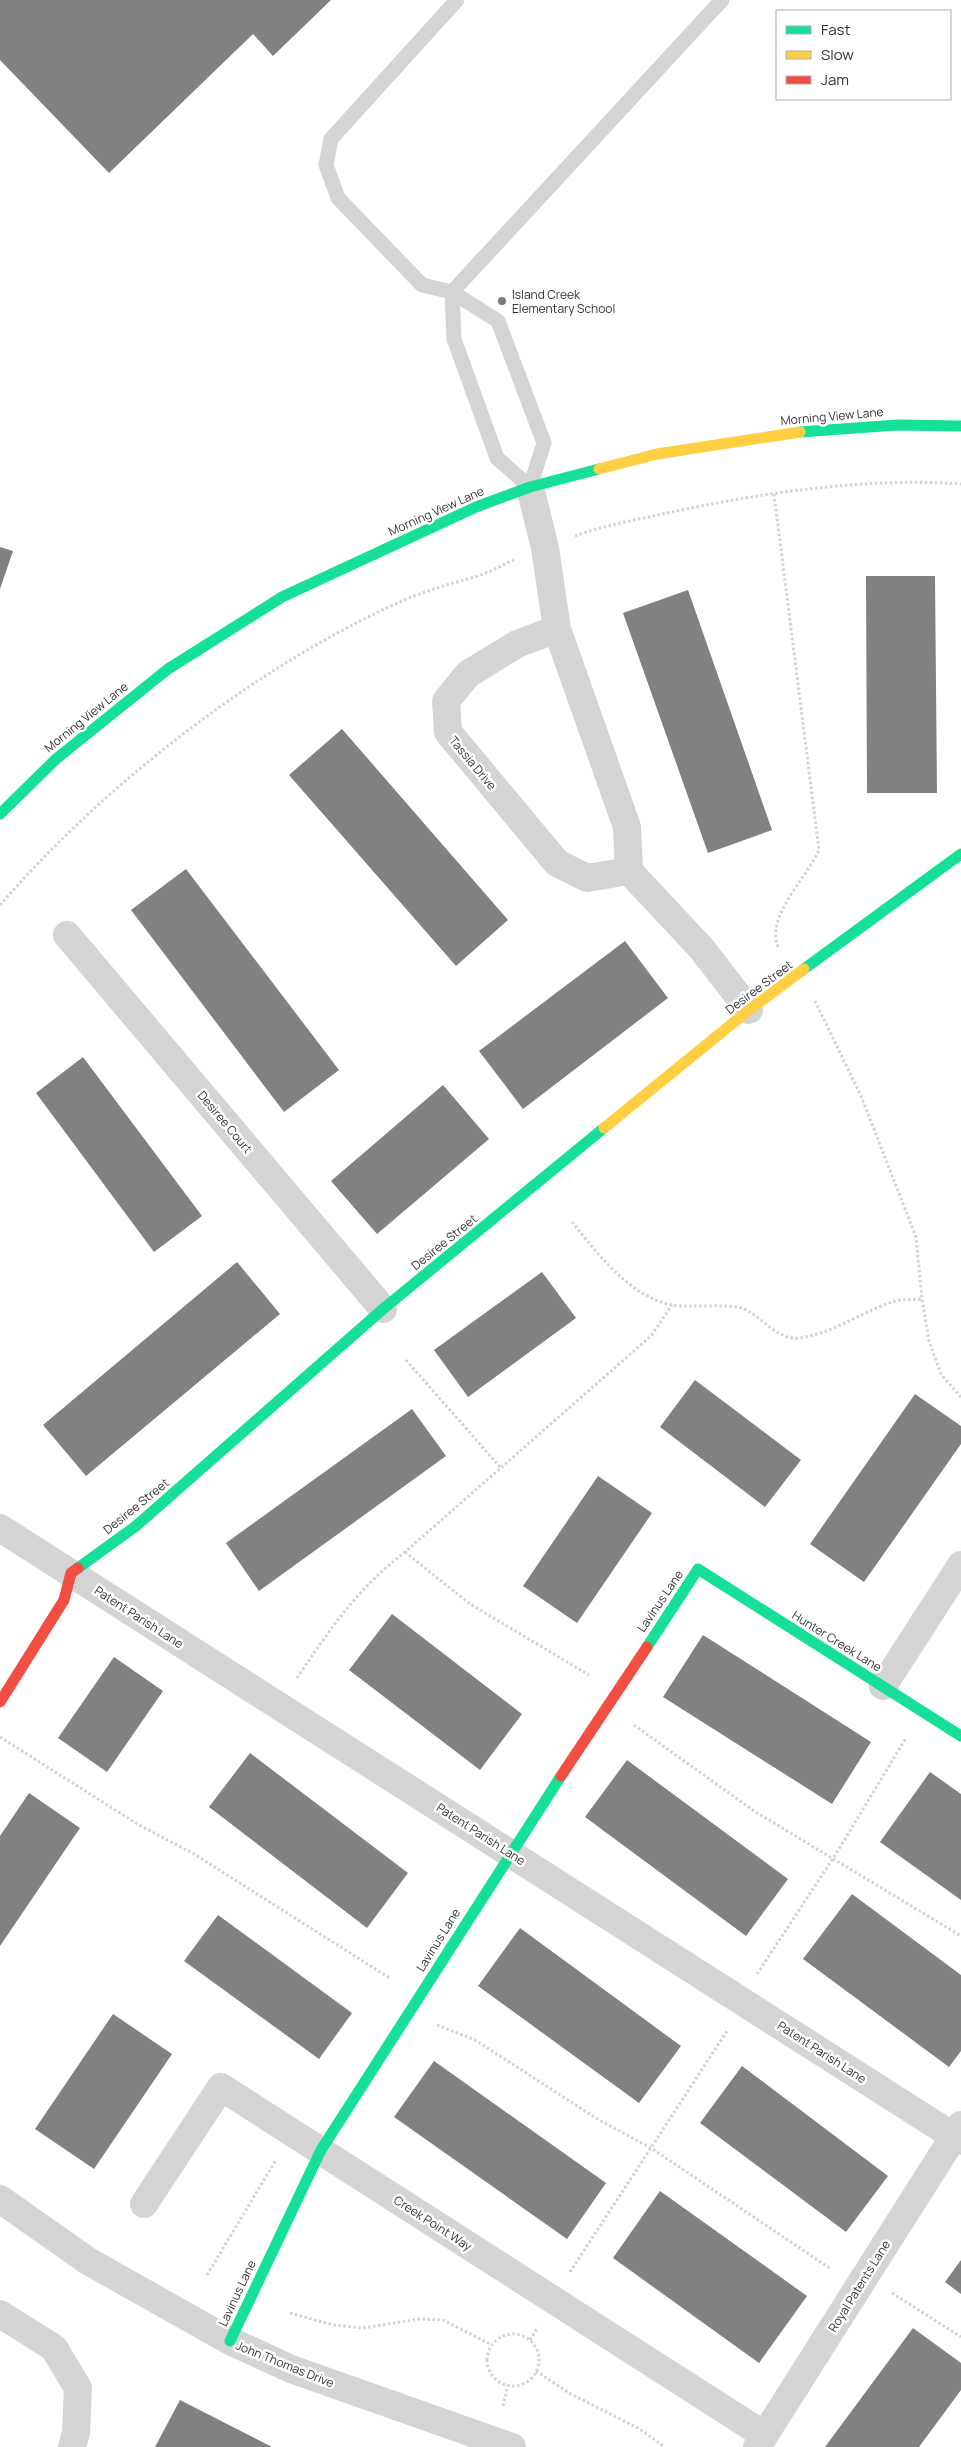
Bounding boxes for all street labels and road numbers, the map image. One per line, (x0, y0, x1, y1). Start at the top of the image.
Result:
street label: Morning View Lane (780, 403, 884, 429)
street label: Morning View Lane (385, 482, 487, 540)
street label: Morning View Lane (41, 678, 131, 756)
street label: Tassia Drive (445, 732, 501, 794)
street label: Desiree Street (722, 956, 796, 1018)
street label: Desiree Court (194, 1087, 256, 1157)
street label: Desiree Street (408, 1210, 481, 1274)
street label: Desiree Street (100, 1474, 173, 1538)
street label: Lavinus Lane (633, 1567, 687, 1635)
street label: Patent Parish Lane (91, 1582, 187, 1652)
street label: Hunter Creek Lane (789, 1607, 885, 1675)
street label: Patent Parish Lane (433, 1799, 529, 1869)
street label: Lavinus Lane (412, 1905, 464, 1975)
street label: Patent Parish Lane (774, 2017, 870, 2087)
street label: Creek Point Way (391, 2191, 476, 2255)
street label: Royal Patents Lane (824, 2237, 894, 2335)
street label: Lavinus Lane (214, 2257, 260, 2329)
street label: John Thomas Drive (233, 2337, 337, 2391)

